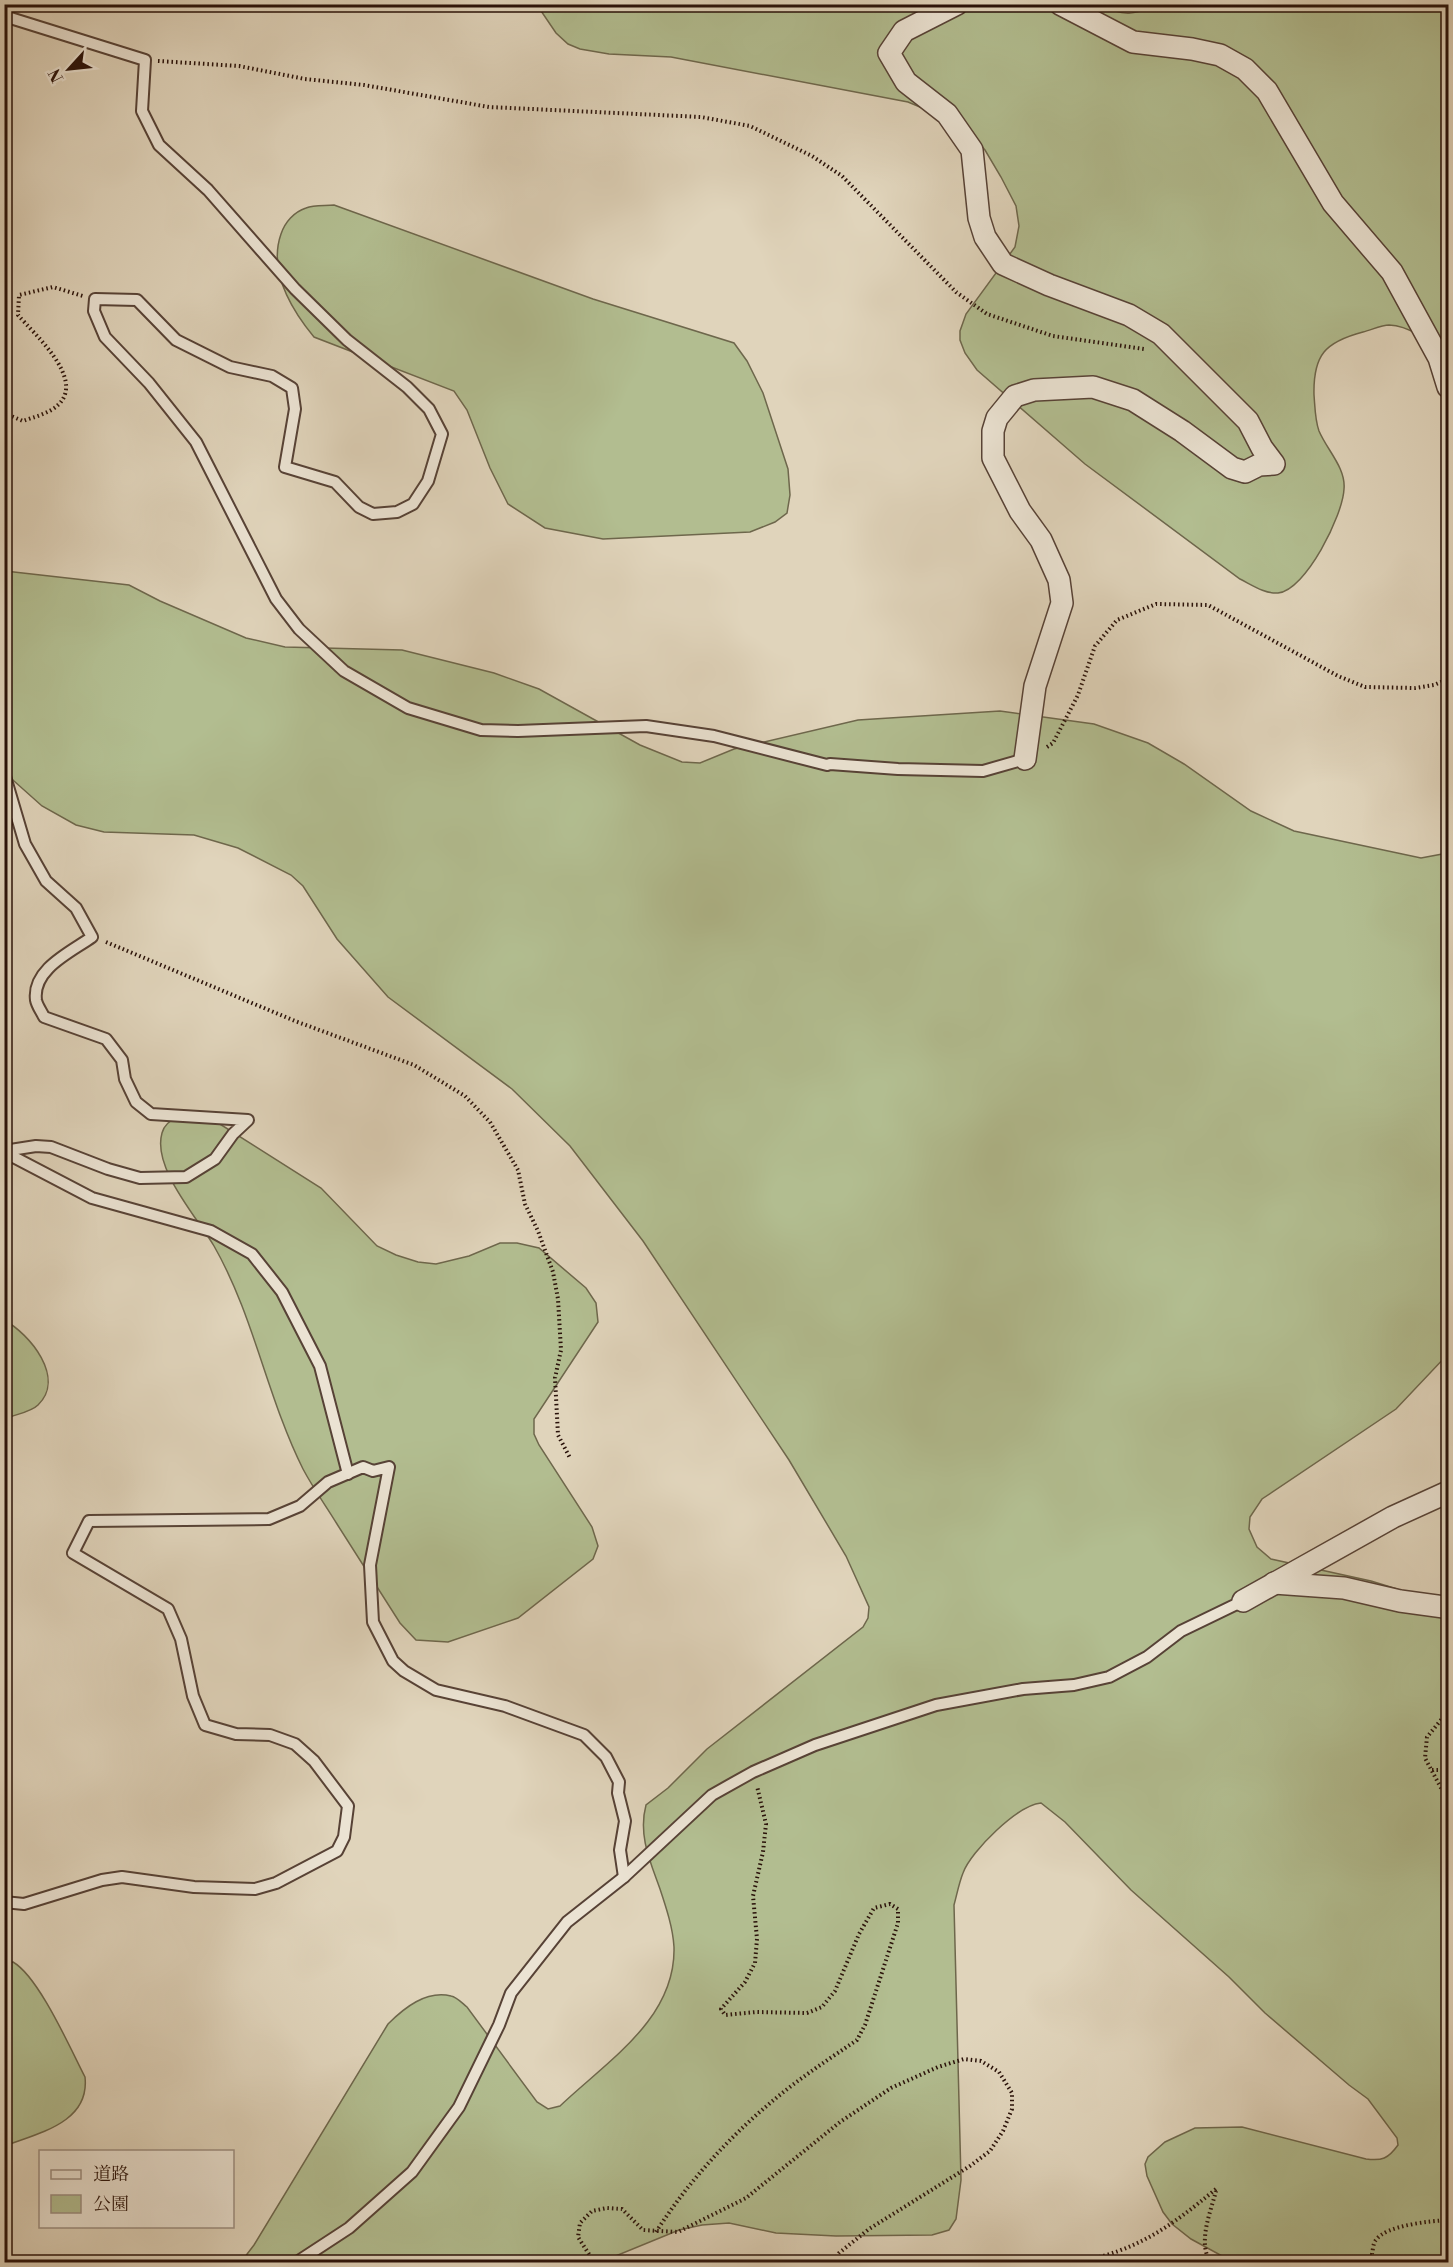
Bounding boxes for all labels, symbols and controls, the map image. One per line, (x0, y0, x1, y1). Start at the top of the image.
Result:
north arrow (39, 39, 99, 99)
text: N (45, 65, 68, 86)
legend (39, 2150, 234, 2228)
text: 道路 (93, 2163, 129, 2186)
text: 公園 (93, 2193, 129, 2216)

